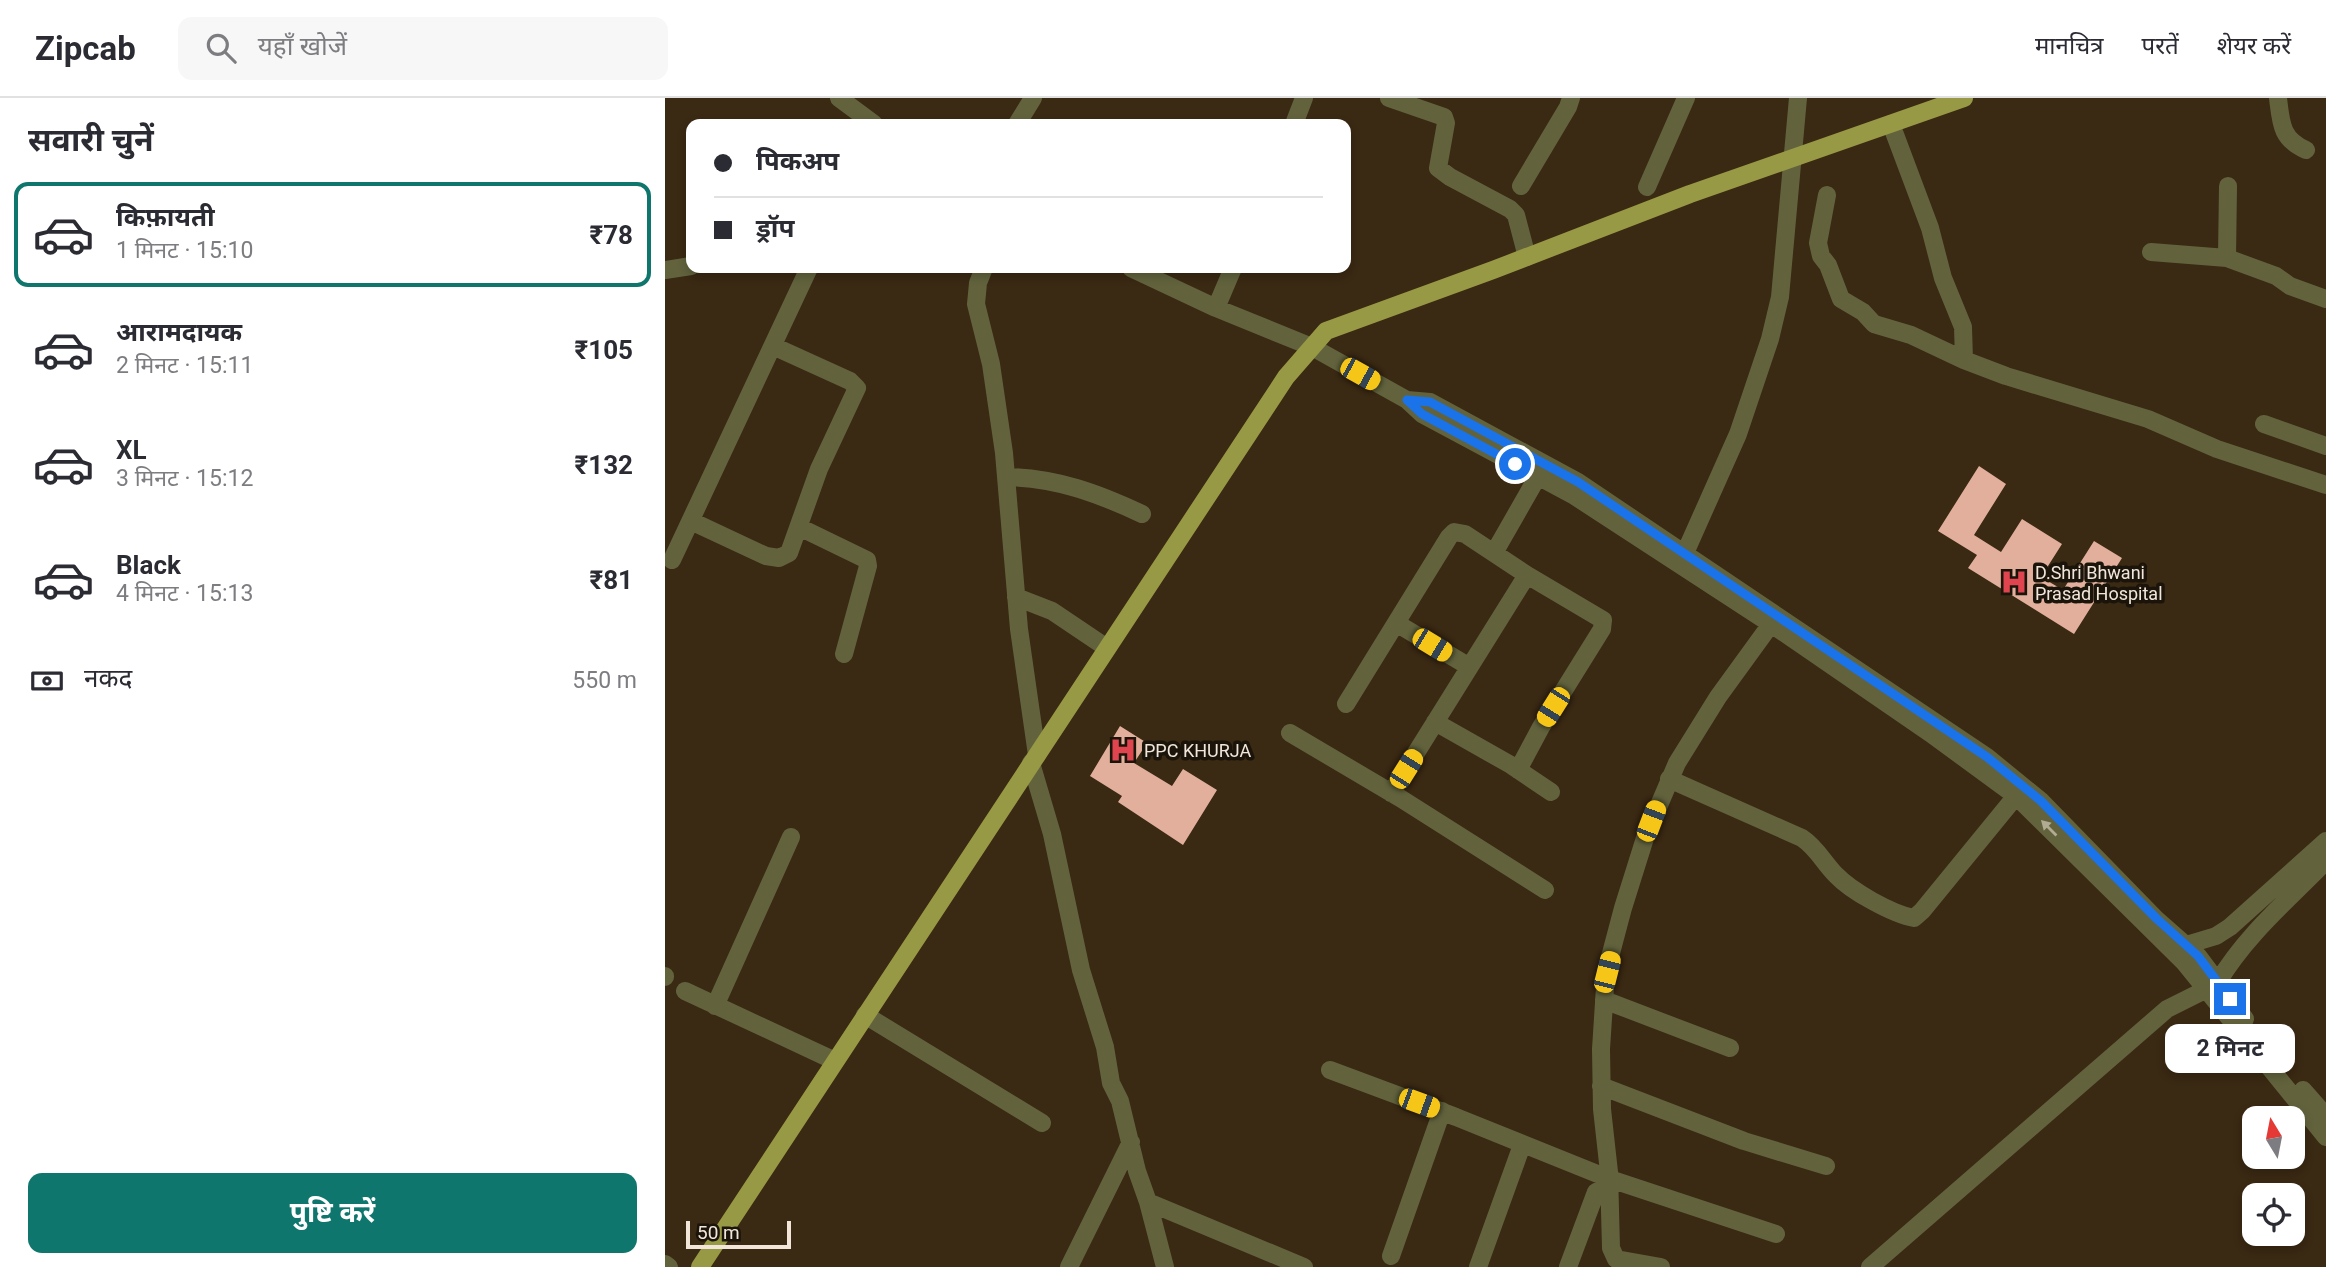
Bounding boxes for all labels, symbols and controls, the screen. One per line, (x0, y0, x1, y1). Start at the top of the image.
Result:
search box (178, 17, 668, 80)
text: Zipcab (35, 29, 136, 68)
icon: search (202, 29, 240, 67)
text: यहाँ खोजें (258, 31, 347, 61)
text: मानचित्र (2035, 32, 2104, 60)
text: परतें (2142, 32, 2179, 60)
text: शेयर करें (2217, 32, 2291, 60)
text: सवारी चुनें (28, 121, 154, 159)
text: पिकअप (756, 146, 839, 176)
text: किफ़ायती (116, 202, 215, 232)
icon: car (32, 203, 95, 266)
text: ड्रॉप (756, 213, 794, 243)
text: ₹78 (589, 220, 633, 250)
text: 1 मिनट · 15:10 (116, 237, 253, 264)
text: आरामदायक (116, 317, 242, 347)
icon: car (32, 318, 95, 381)
text: ₹105 (575, 335, 633, 365)
text: 2 मिनट · 15:11 (116, 352, 253, 379)
car (1337, 355, 1384, 393)
icon: car (32, 433, 95, 496)
text: XL (116, 435, 147, 465)
route start (1499, 448, 1531, 480)
text: ₹132 (575, 450, 633, 480)
text: 3 मिनट · 15:12 (116, 465, 253, 492)
icon: car (32, 548, 95, 611)
text: Black (116, 550, 181, 580)
place label: D.Shri Bhwani Prasad Hospital (2035, 562, 2163, 604)
text: ₹81 (589, 565, 633, 595)
hospital icon: D.Shri Bhwani Prasad Hospital (1999, 567, 2029, 597)
text: 4 मिनट · 15:13 (116, 580, 253, 607)
car (1409, 625, 1456, 665)
icon: cash (28, 662, 66, 700)
text: नकद (84, 663, 132, 693)
text: 550 m (572, 667, 637, 694)
car (1533, 684, 1574, 730)
hospital icon: PPC KHURJA (1108, 735, 1138, 765)
place label: PPC KHURJA (1144, 740, 1252, 761)
car (1386, 746, 1427, 792)
car (1634, 798, 1669, 844)
one-way arrow (2040, 820, 2057, 837)
car (1592, 949, 1623, 995)
route end (2214, 983, 2246, 1015)
callout: 2 मिनट (2165, 1024, 2295, 1072)
text: 2 मिनट (2196, 1035, 2264, 1062)
car (1396, 1086, 1443, 1120)
north arrow (2242, 1106, 2305, 1169)
map controls (2242, 1106, 2305, 1246)
button: पुष्टि करें (28, 1173, 637, 1253)
button: locate (2242, 1183, 2305, 1246)
scale bar (686, 1218, 791, 1250)
text: 50 m (697, 1221, 740, 1244)

